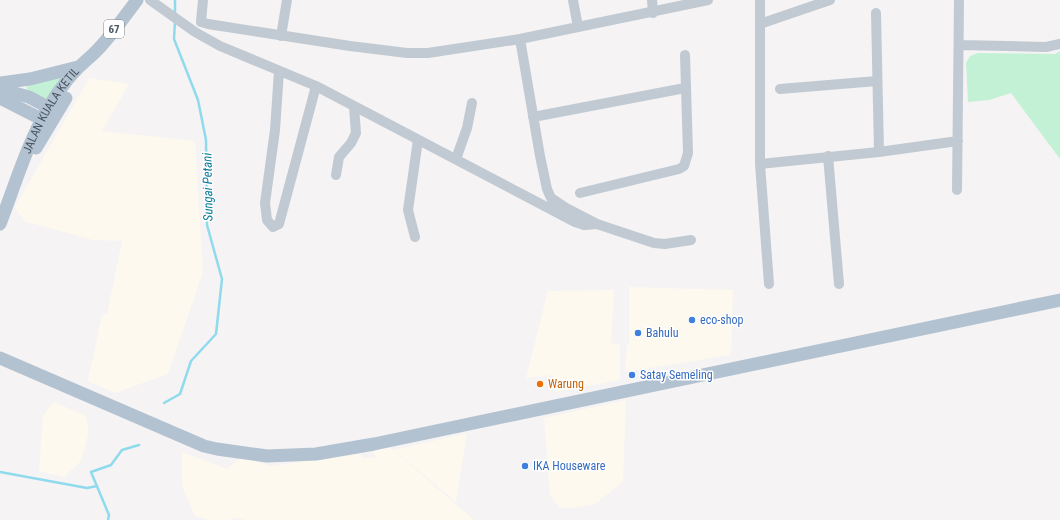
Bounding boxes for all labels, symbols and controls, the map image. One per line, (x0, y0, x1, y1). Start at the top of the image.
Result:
road number: 67 (104, 20, 124, 38)
street label: JALAN KUALA KETIL (20, 64, 82, 156)
water label: Sungai Petani (199, 153, 216, 221)
place label: eco-shop (700, 313, 743, 327)
marker: eco-shop (687, 315, 697, 325)
place label: Bahulu (646, 326, 679, 340)
marker: Bahulu (633, 328, 643, 338)
place label: Satay Semeling (640, 368, 713, 382)
marker: Satay Semeling (627, 370, 637, 380)
place label: Warung (548, 377, 584, 391)
marker: Warung (535, 379, 545, 389)
place label: IKA Houseware (533, 459, 606, 473)
marker: IKA Houseware (520, 461, 530, 471)

